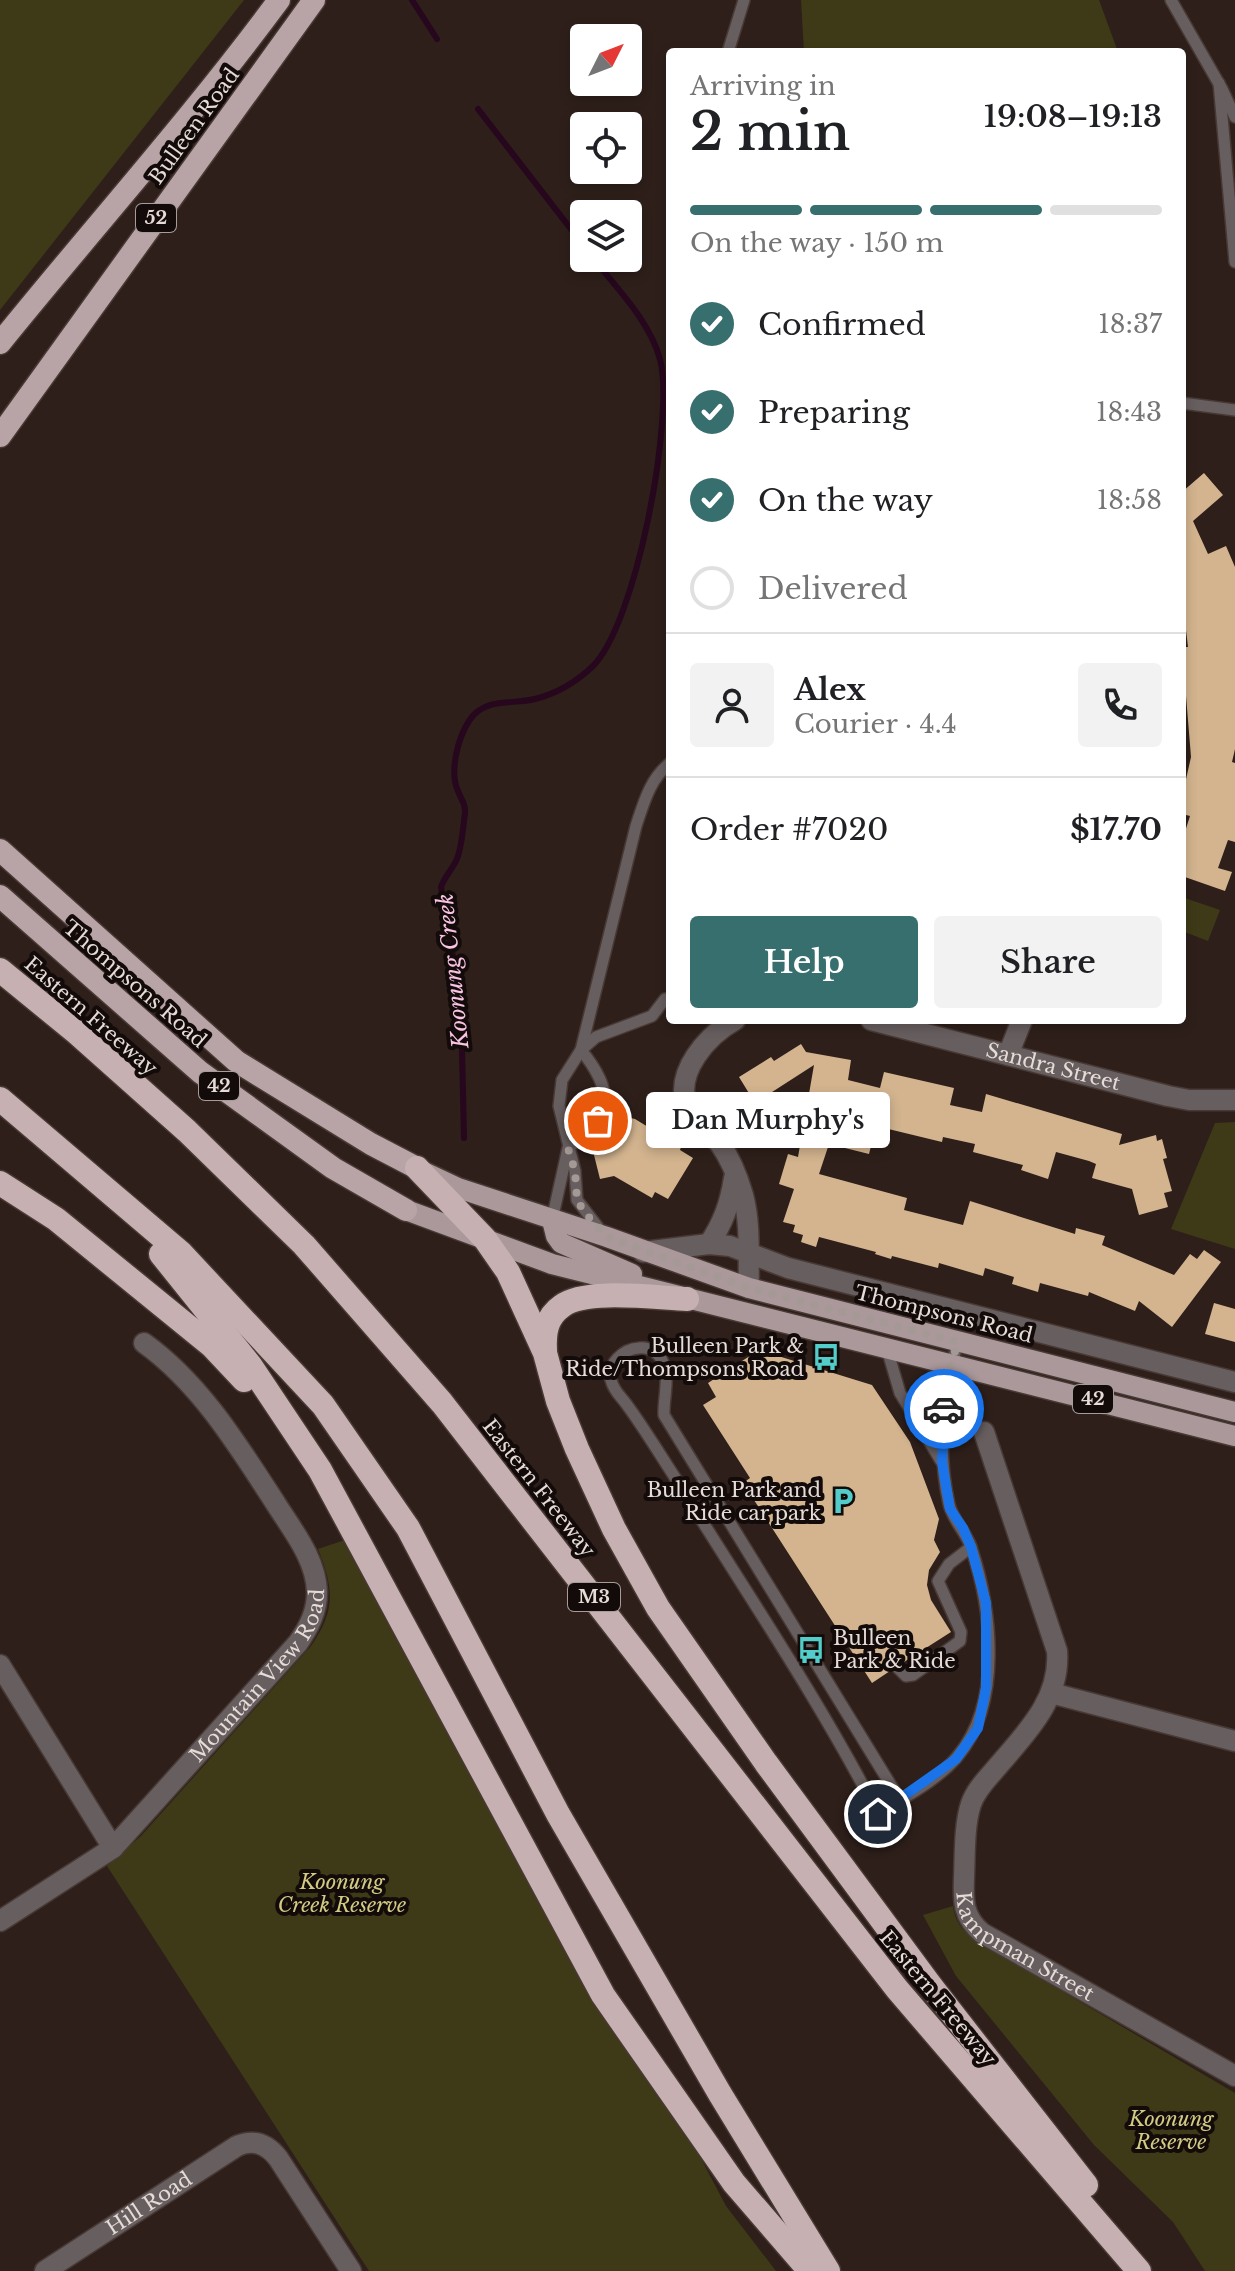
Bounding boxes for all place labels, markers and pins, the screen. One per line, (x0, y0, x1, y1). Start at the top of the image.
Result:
pin (564, 1087, 632, 1155)
callout: Dan Murphy's (646, 1093, 890, 1149)
place label: Bulleen Park & Ride/Thompsons Road (565, 1334, 804, 1381)
bus stop icon: Bulleen Park & Ride/Thompsons Road (811, 1342, 841, 1372)
place label: Bulleen Park and Ride car park (647, 1478, 822, 1525)
parking icon: Bulleen Park and Ride car park (828, 1486, 858, 1516)
place label: Bulleen Park & Ride (833, 1626, 956, 1673)
bus stop icon: Bulleen Park & Ride (796, 1635, 826, 1665)
pin (844, 1780, 912, 1848)

